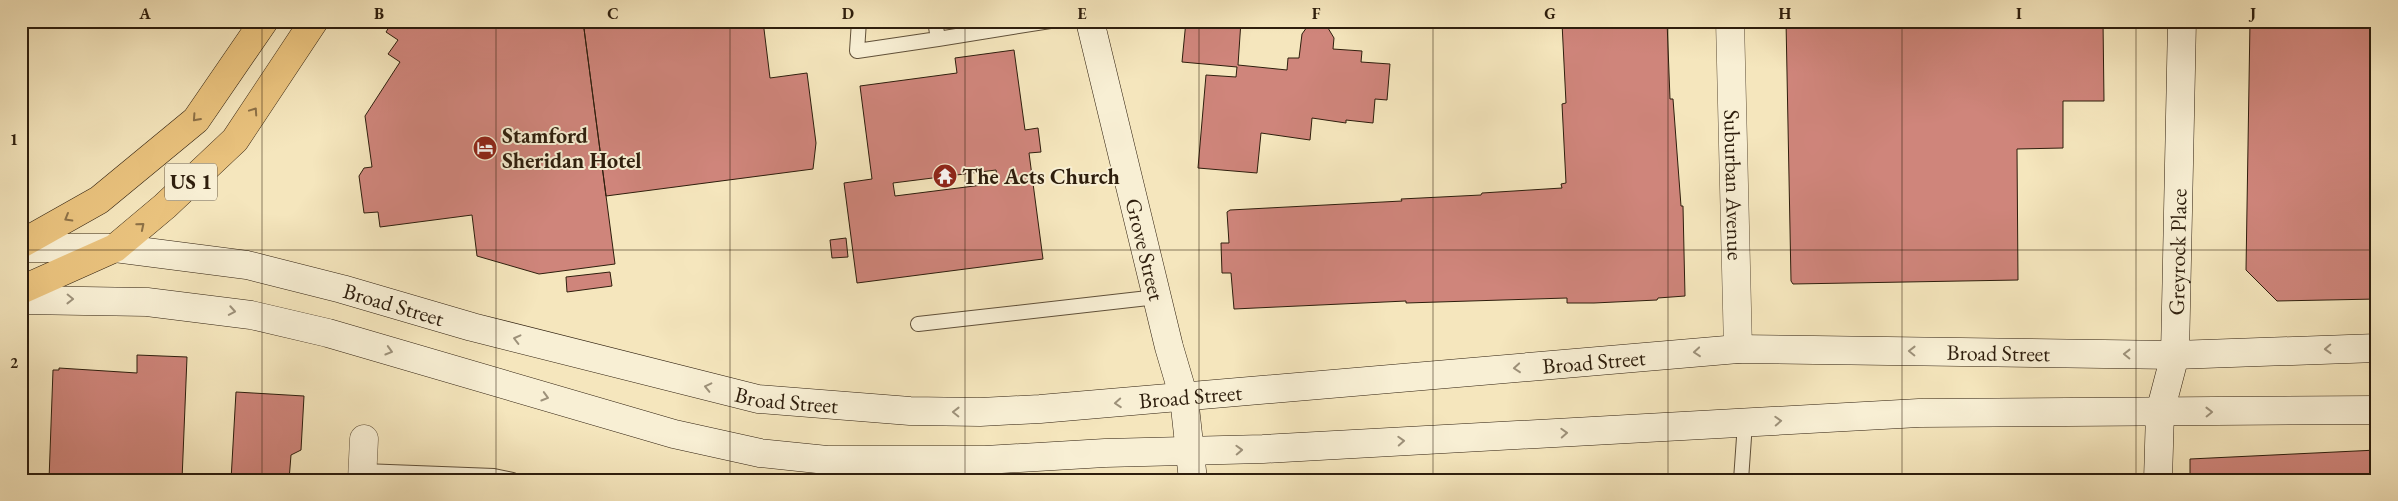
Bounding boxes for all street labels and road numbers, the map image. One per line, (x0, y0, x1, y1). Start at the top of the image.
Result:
street label: Suburban Avenue (1717, 109, 1750, 261)
road number: US 1 (165, 163, 217, 200)
street label: Greyrock Place (2162, 188, 2193, 316)
street label: Grove Street (1118, 195, 1171, 304)
street label: Broad Street (340, 276, 447, 333)
street label: Broad Street (1946, 338, 2050, 368)
street label: Broad Street (1541, 343, 1647, 381)
street label: Broad Street (1138, 378, 1243, 415)
street label: Broad Street (732, 380, 839, 420)

